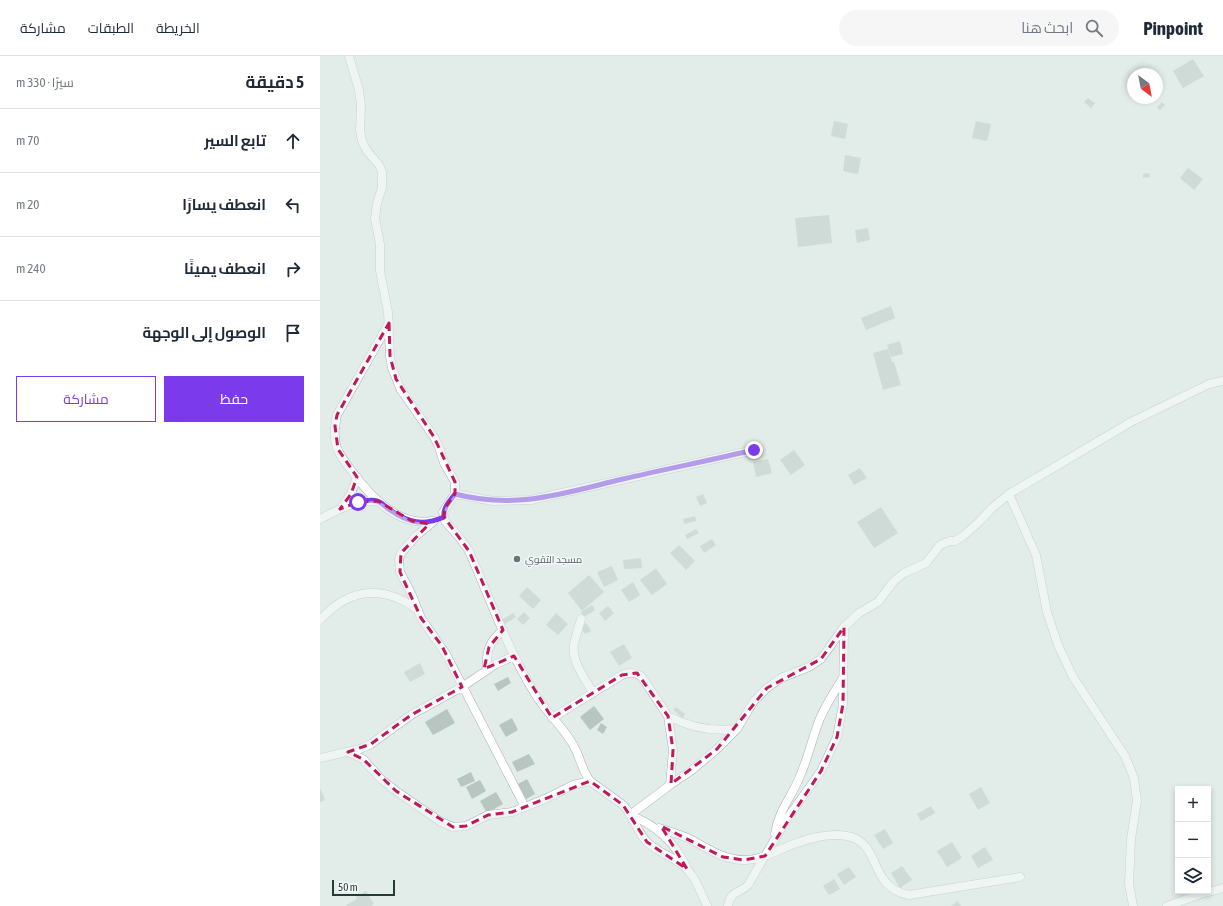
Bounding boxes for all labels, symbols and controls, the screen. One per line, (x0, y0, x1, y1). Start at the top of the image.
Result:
search box (839, 10, 1119, 46)
icon: search (1083, 17, 1105, 39)
text: Pinpoint (1143, 17, 1203, 39)
text: ابحث هنا (1021, 19, 1073, 36)
text: مشاركة (20, 20, 66, 36)
text: الطبقات (88, 20, 134, 36)
text: الخريطة (156, 20, 200, 36)
north arrow (1127, 68, 1163, 104)
text: 5 دقيقة (246, 72, 304, 92)
text: سيرًا · 330 m (16, 75, 74, 90)
icon: ahead (282, 130, 304, 152)
text: تابع السير (204, 132, 266, 149)
text: 70 m (16, 133, 39, 148)
icon: left (282, 194, 304, 216)
text: انعطف يسارًا (182, 196, 266, 213)
text: 20 m (16, 197, 39, 212)
icon: right (282, 258, 304, 280)
text: انعطف يمينًا (184, 260, 266, 277)
text: 240 m (16, 261, 46, 276)
icon: arrive (282, 322, 304, 344)
text: الوصول إلى الوجهة (142, 324, 266, 341)
button: مشاركة (16, 376, 156, 422)
button: حفظ (164, 376, 304, 422)
route end (745, 441, 763, 459)
route start (349, 493, 367, 511)
marker: مسجد التقوي (512, 554, 522, 564)
place label: مسجد التقوي (525, 554, 582, 567)
map controls (1175, 786, 1211, 894)
button: + (1175, 786, 1211, 822)
button: − (1175, 822, 1211, 858)
button: layers (1175, 858, 1211, 894)
scale bar (332, 878, 395, 897)
text: 50 m (338, 881, 358, 893)

